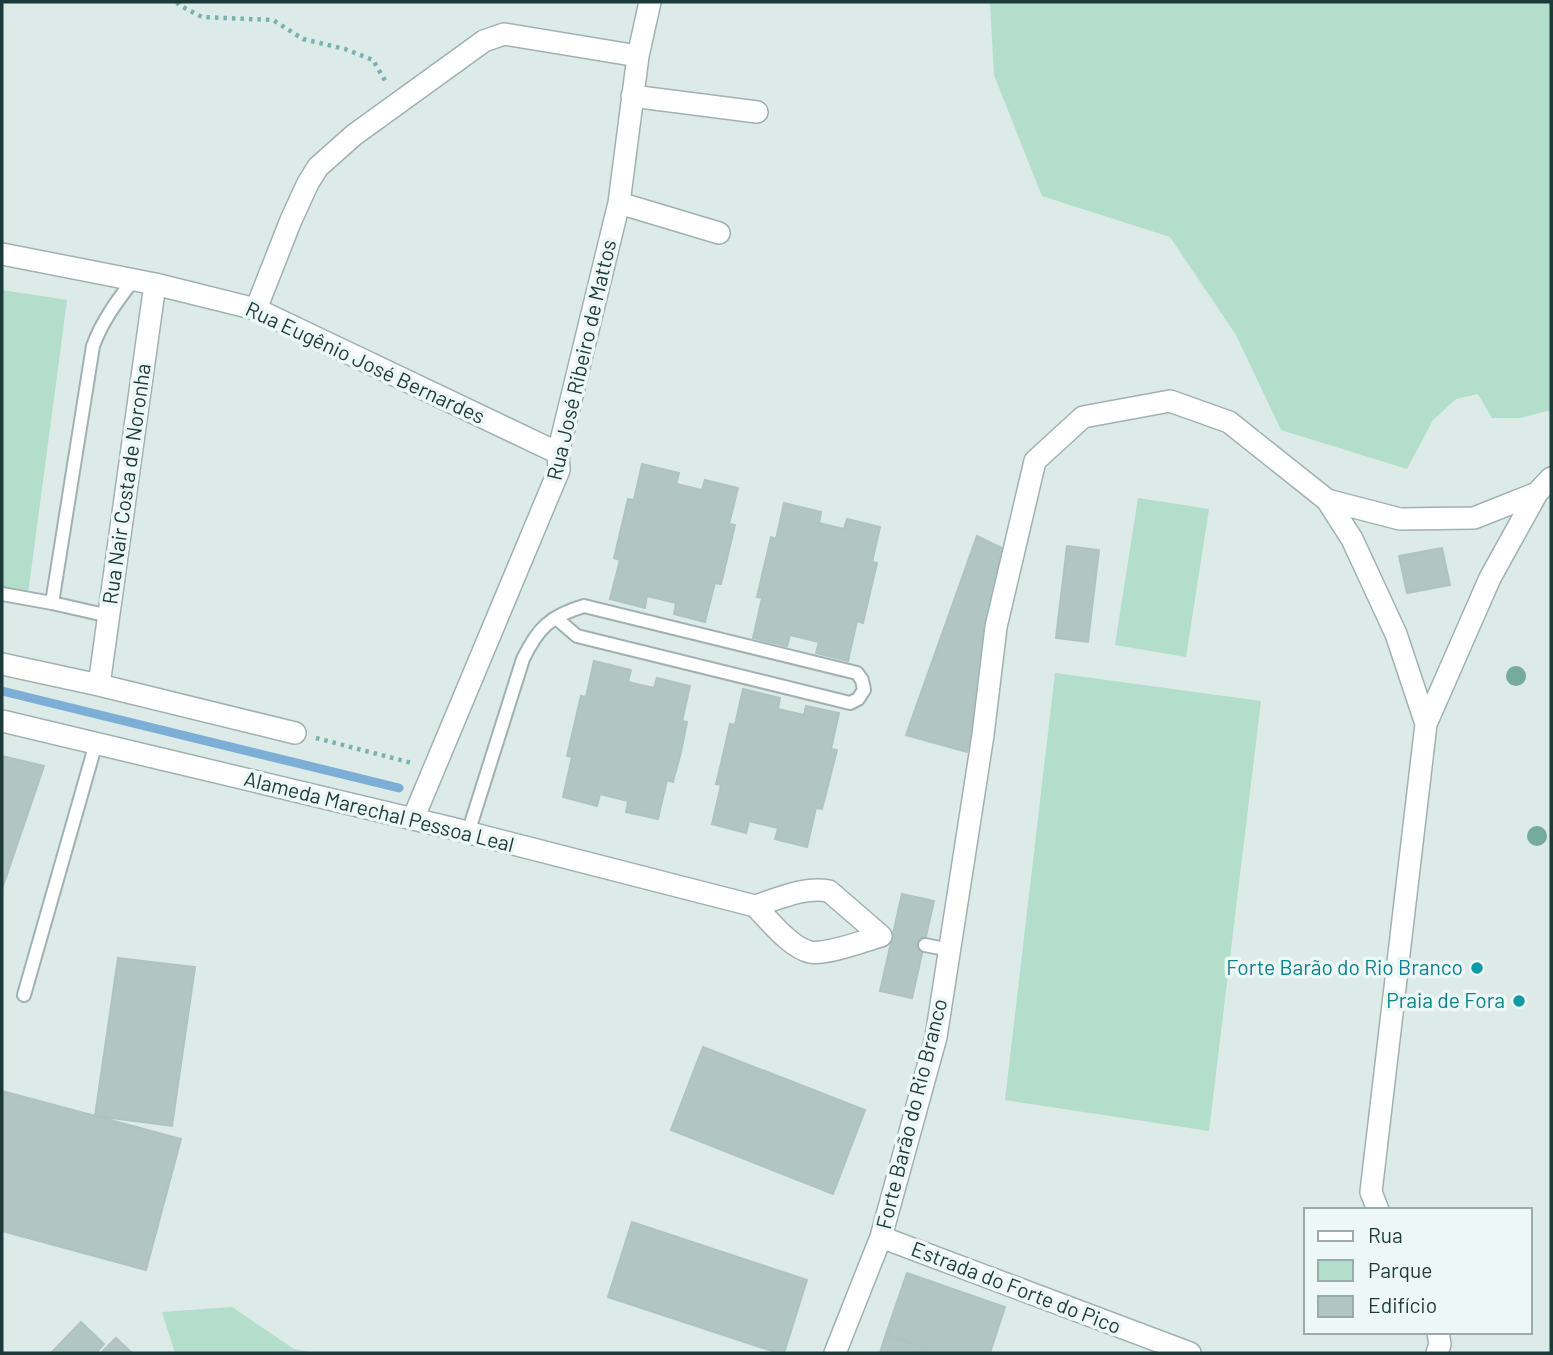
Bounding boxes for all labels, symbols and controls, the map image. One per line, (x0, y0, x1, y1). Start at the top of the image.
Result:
street label: Rua José Ribeiro de Mattos (541, 237, 620, 483)
street label: Rua Eugênio José Bernardes (242, 295, 489, 428)
street label: Rua Nair Costa de Noronha (96, 362, 155, 606)
street label: Alameda Marechal Pessoa Leal (242, 765, 517, 856)
place label: Forte Barão do Rio Branco (1226, 954, 1463, 979)
marker: Forte Barão do Rio Branco (1469, 960, 1485, 976)
place label: Praia de Fora (1386, 987, 1505, 1012)
marker: Praia de Fora (1511, 993, 1527, 1009)
street label: Forte Barão do Rio Branco (870, 996, 951, 1232)
legend (1304, 1208, 1532, 1334)
text: Rua (1368, 1222, 1403, 1247)
street label: Estrada do Forte do Pico (908, 1235, 1125, 1338)
text: Parque (1368, 1257, 1433, 1282)
text: Edifício (1368, 1292, 1437, 1317)

